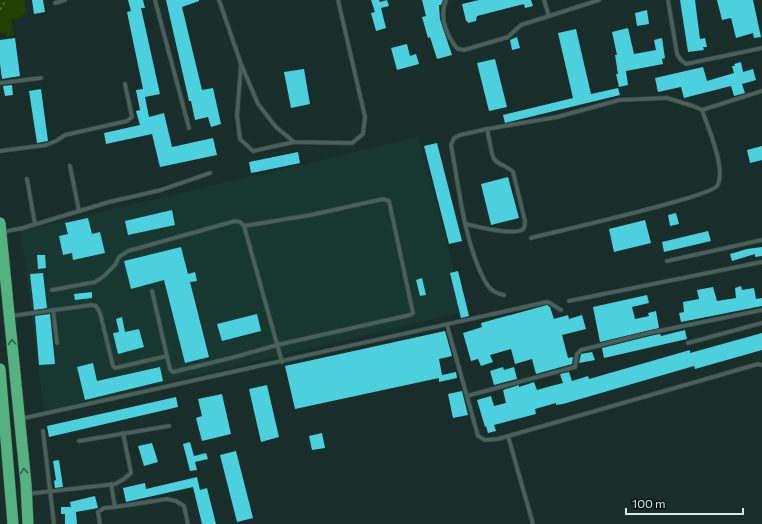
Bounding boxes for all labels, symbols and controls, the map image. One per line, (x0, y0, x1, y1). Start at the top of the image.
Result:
one-way arrow (8, 339, 17, 345)
one-way arrow (20, 468, 29, 474)
scale bar (626, 490, 743, 516)
text: 100 m (632, 496, 666, 510)

